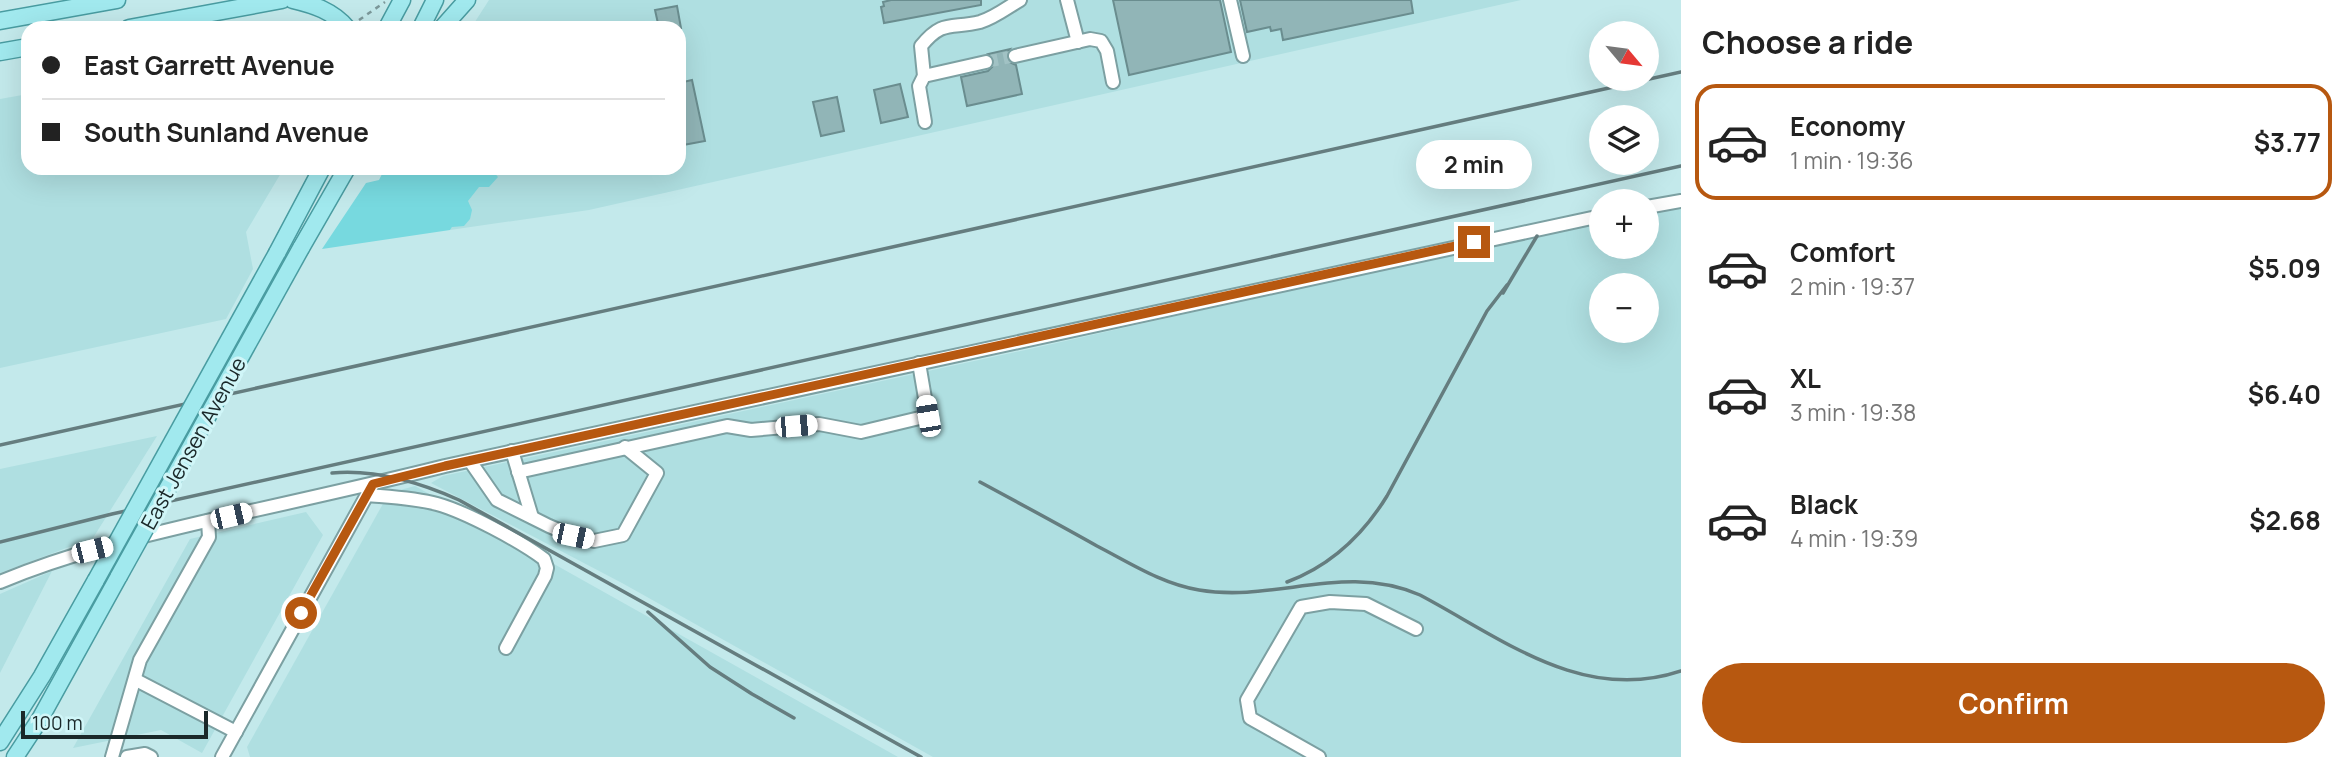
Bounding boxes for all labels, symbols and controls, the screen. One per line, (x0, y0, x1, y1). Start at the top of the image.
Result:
text: Choose a ride (1702, 20, 1913, 64)
north arrow (1589, 21, 1659, 91)
map controls (1589, 21, 1659, 343)
text: East Garrett Avenue (84, 47, 335, 83)
button: layers (1589, 105, 1659, 175)
text: Economy (1790, 108, 1905, 144)
icon: car (1706, 111, 1769, 174)
text: South Sunland Avenue (84, 114, 369, 150)
text: $3.77 (2254, 124, 2321, 160)
callout: 2 min (1416, 140, 1532, 190)
text: 1 min · 19:36 (1790, 144, 1914, 176)
text: 2 min (1444, 148, 1504, 180)
button: + (1589, 189, 1659, 259)
route end (1458, 226, 1490, 258)
text: Comfort (1790, 234, 1896, 270)
icon: car (1706, 237, 1769, 300)
text: $5.09 (2248, 250, 2321, 286)
text: 2 min · 19:37 (1790, 270, 1915, 302)
button: − (1589, 273, 1659, 343)
street label: East Jensen Avenue (134, 352, 252, 534)
text: XL (1790, 360, 1821, 396)
icon: car (1706, 363, 1769, 426)
text: $6.40 (2248, 376, 2321, 412)
car (915, 393, 942, 439)
text: 3 min · 19:38 (1790, 396, 1916, 428)
car (775, 414, 818, 438)
text: Black (1790, 486, 1858, 522)
icon: car (1706, 489, 1769, 552)
car (209, 501, 254, 531)
text: $2.68 (2249, 502, 2321, 538)
car (551, 521, 596, 551)
text: 4 min · 19:39 (1790, 522, 1918, 554)
car (70, 535, 115, 565)
route start (285, 597, 317, 629)
button: Confirm (1702, 663, 2325, 743)
scale bar (21, 708, 208, 740)
text: 100 m (32, 710, 83, 736)

